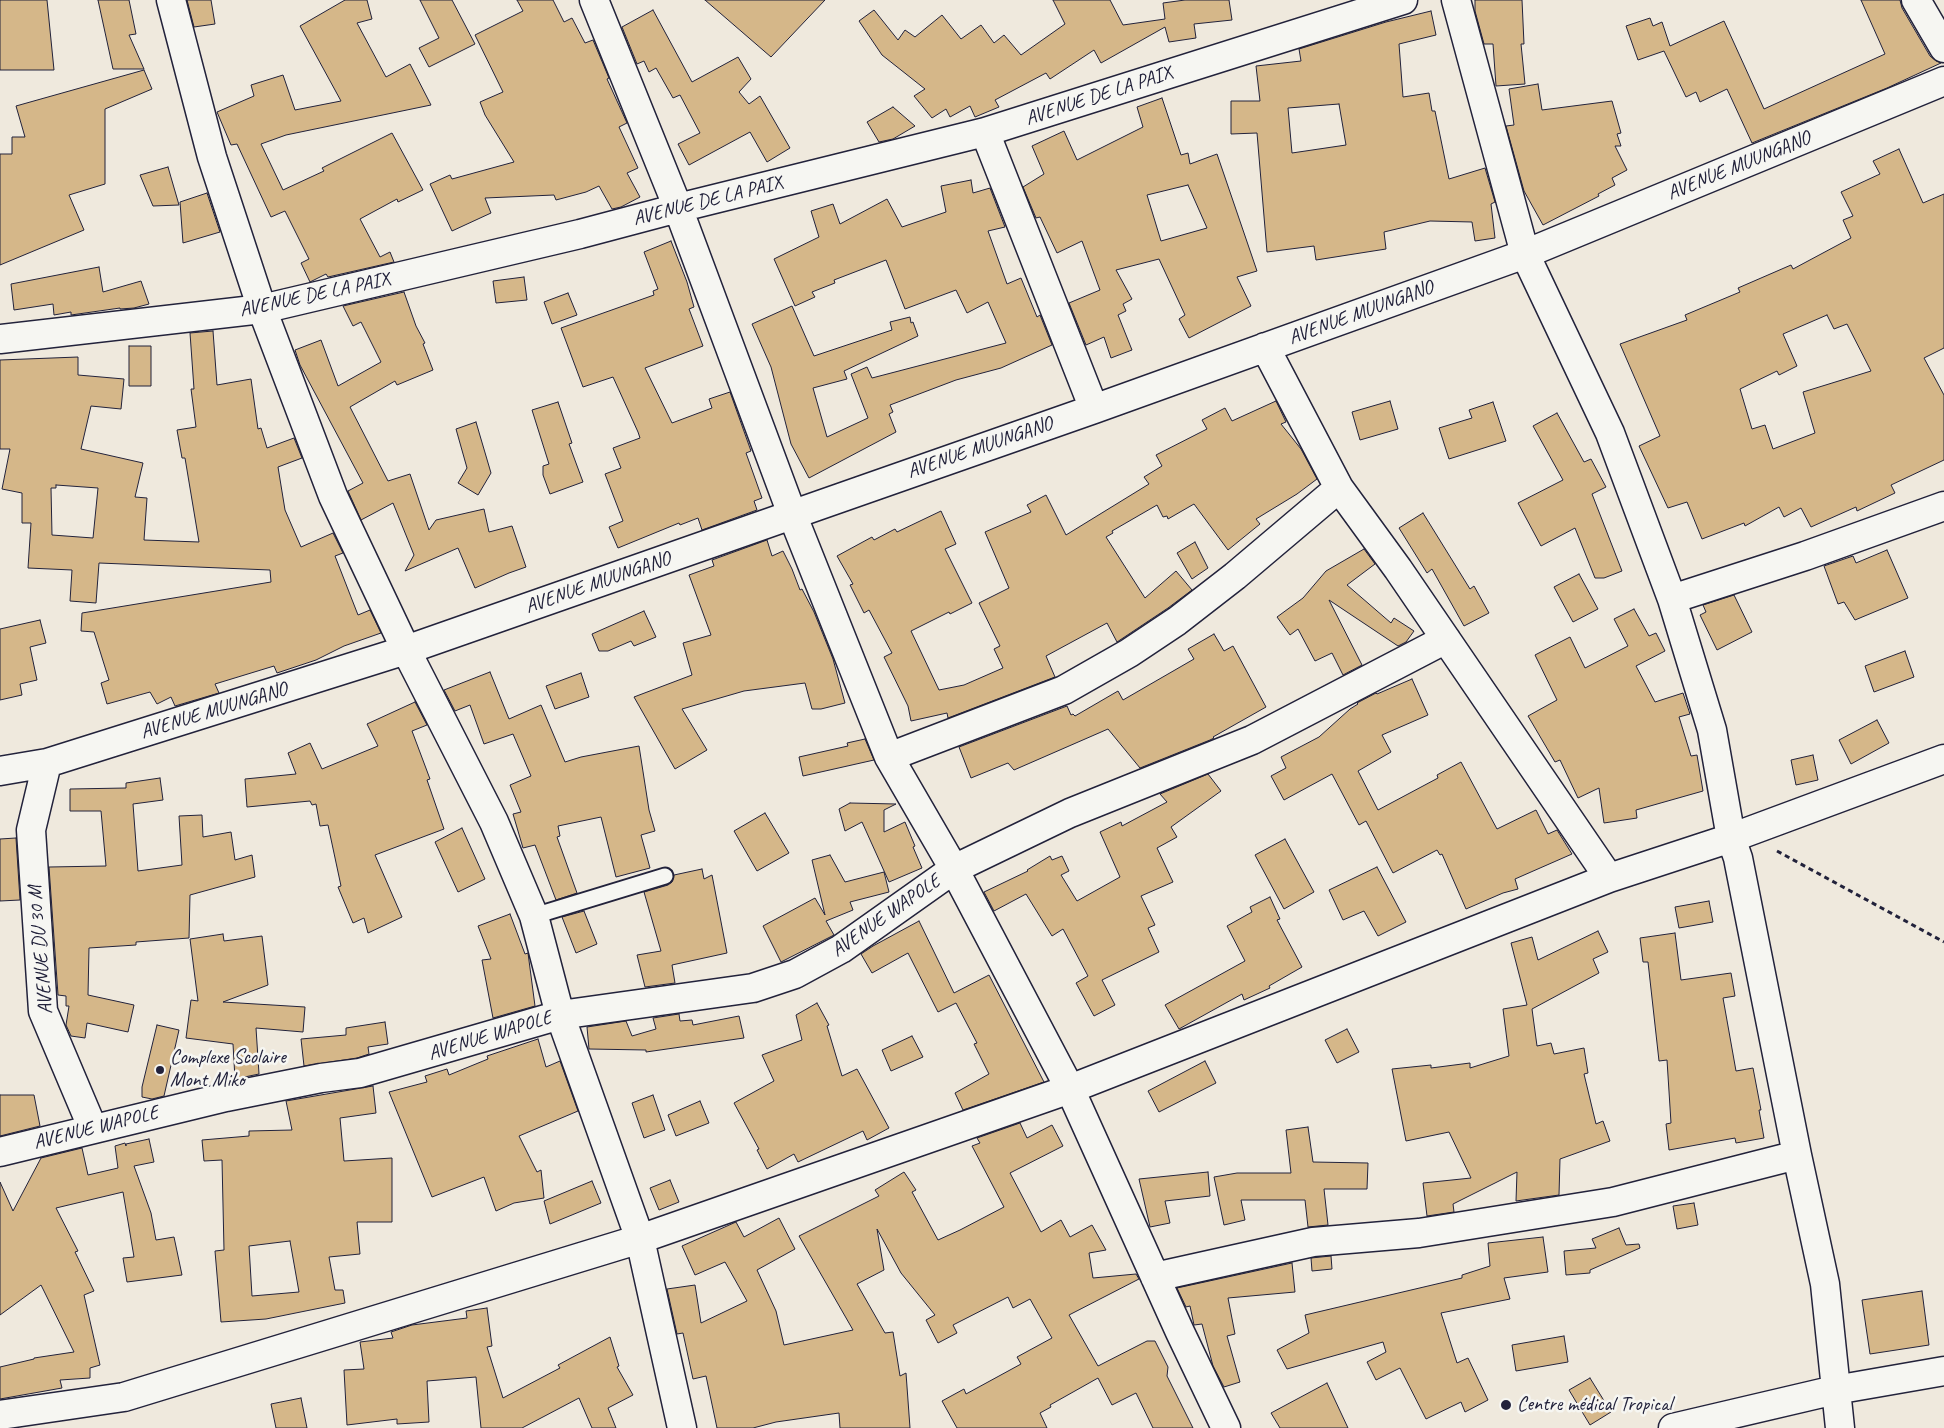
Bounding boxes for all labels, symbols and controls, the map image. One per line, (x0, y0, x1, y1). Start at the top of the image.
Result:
street label: AVENUE DE LA PAIX (1022, 61, 1176, 131)
street label: AVENUE MUUNGANO (1664, 126, 1814, 206)
street label: AVENUE DE LA PAIX (631, 171, 785, 231)
street label: AVENUE DE LA PAIX (238, 267, 392, 323)
street label: AVENUE MUUNGANO (1285, 276, 1437, 350)
street label: AVENUE MUUNGANO (904, 412, 1056, 484)
street label: AVENUE MUUNGANO (522, 547, 674, 619)
street label: AVENUE MUUNGANO (138, 677, 290, 745)
street label: AVENUE WAPOLE (827, 870, 945, 962)
street label: AVENUE DU 30 M (23, 885, 59, 1015)
street label: AVENUE WAPOLE (425, 1006, 555, 1066)
place label: Complexe Scolaire Mont Miko (170, 1046, 286, 1093)
marker: Complexe Scolaire Mont Miko (154, 1064, 166, 1076)
street label: AVENUE WAPOLE (31, 1101, 161, 1155)
place label: Centre médical Tropical (1517, 1393, 1672, 1417)
marker: Centre médical Tropical (1499, 1398, 1513, 1412)

